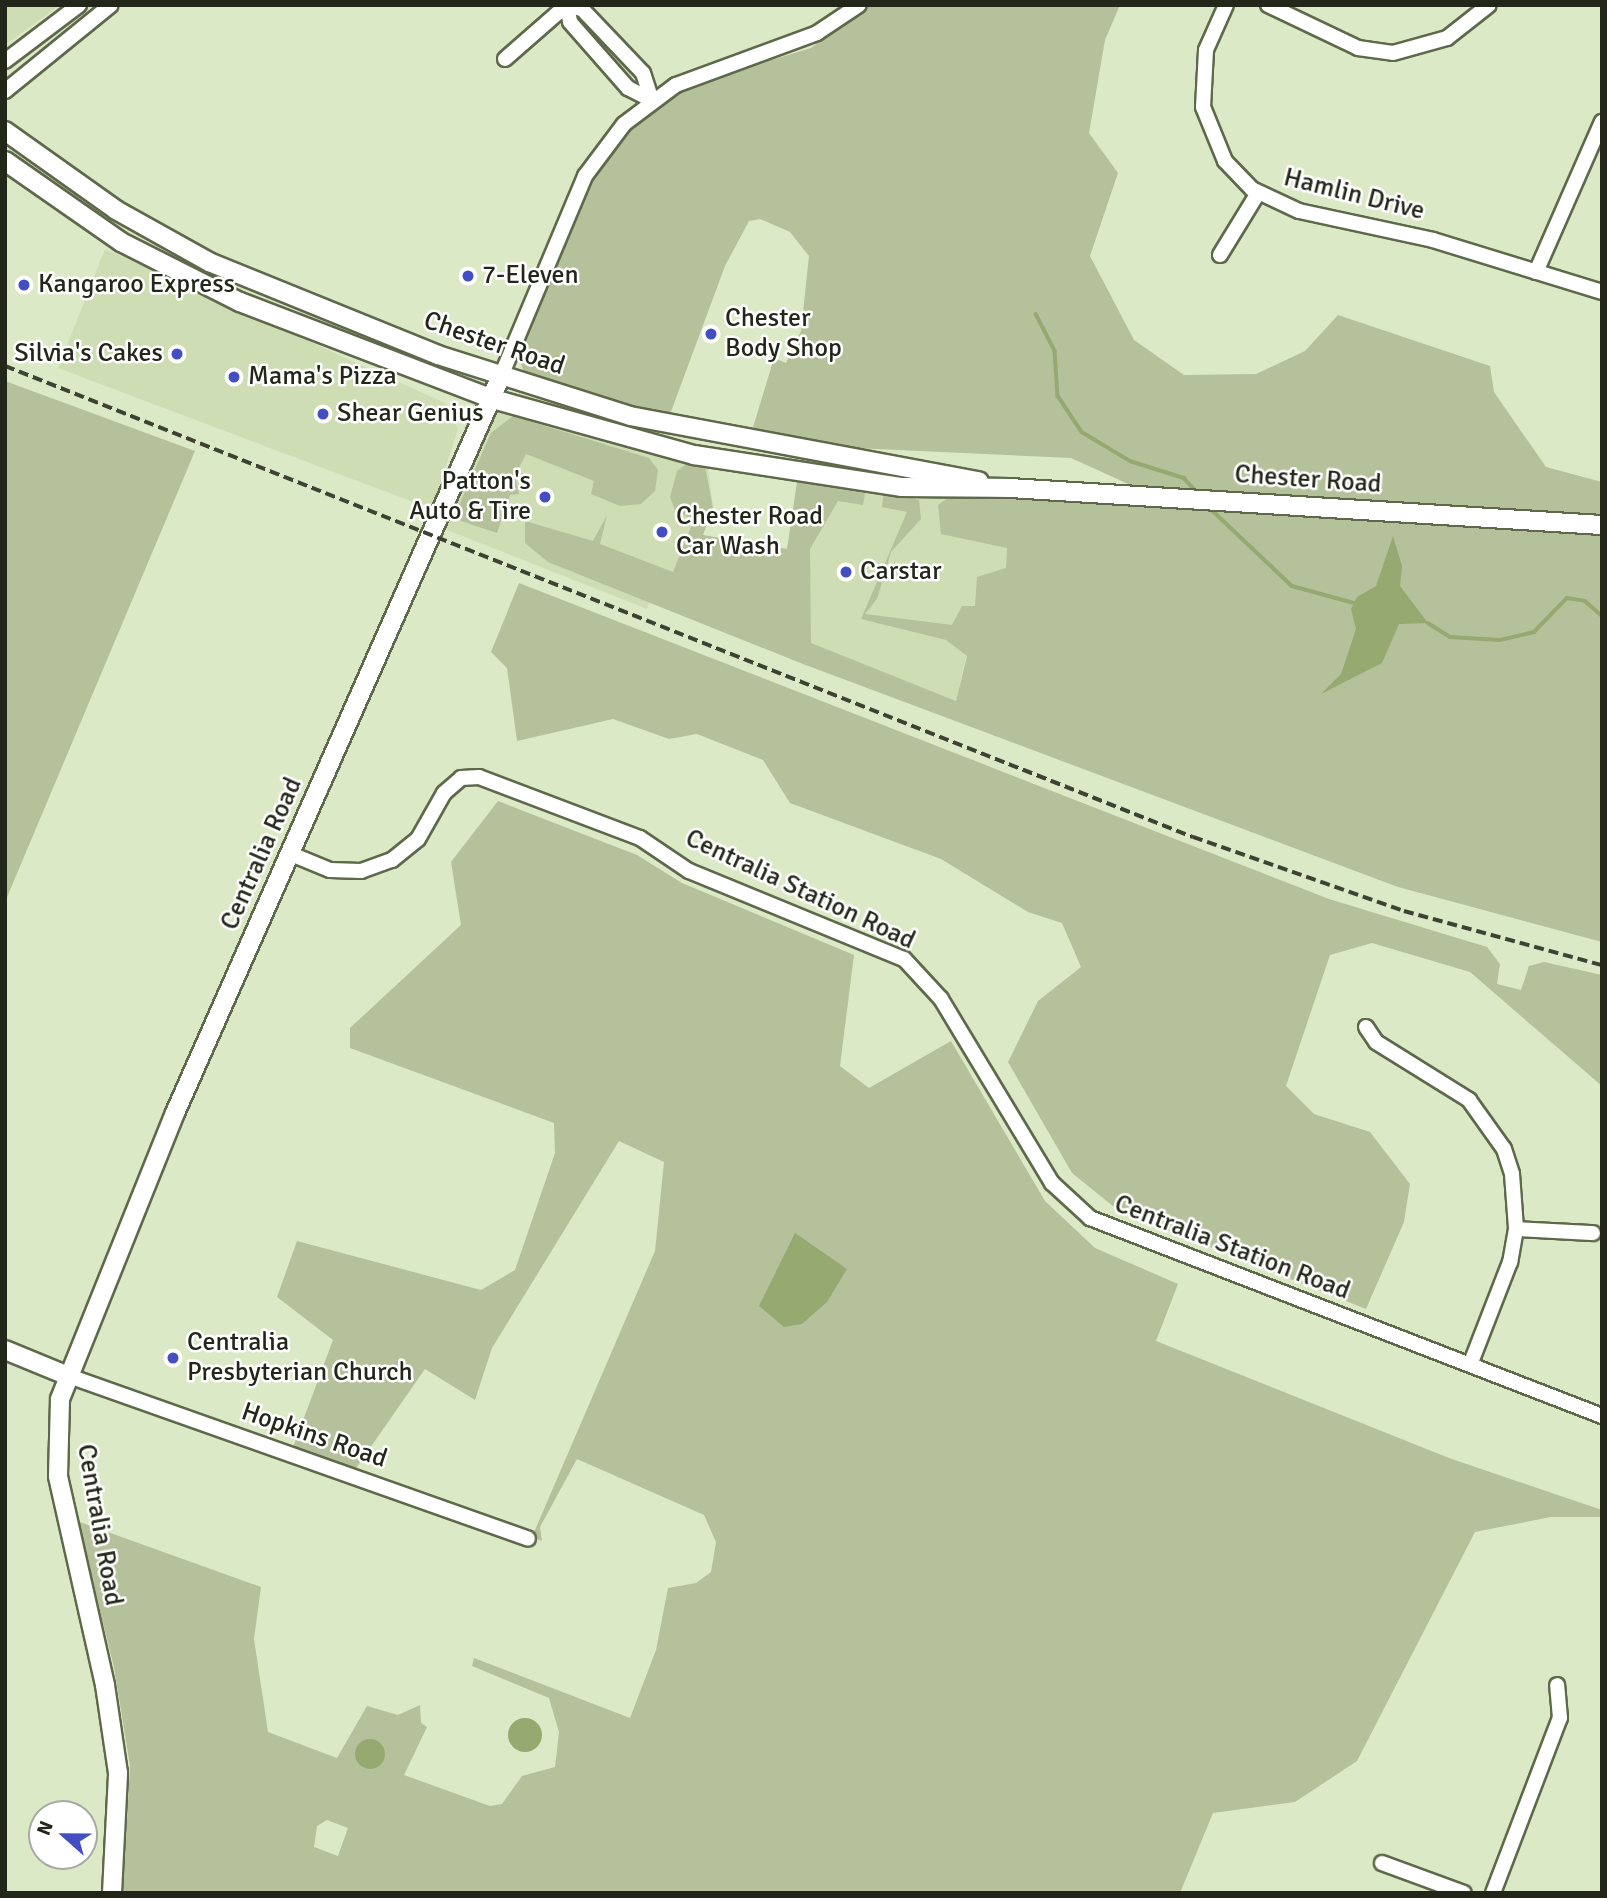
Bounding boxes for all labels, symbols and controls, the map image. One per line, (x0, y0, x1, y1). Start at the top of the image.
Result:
street label: Hamlin Drive (1280, 162, 1428, 228)
place label: 7-Eleven (482, 260, 579, 292)
marker: 7-Eleven (460, 268, 476, 284)
place label: Kangaroo Express (38, 269, 235, 301)
marker: Kangaroo Express (16, 277, 32, 293)
place label: Chester Body Shop (725, 303, 842, 364)
street label: Chester Road (419, 305, 569, 383)
marker: Chester Body Shop (703, 326, 719, 342)
place label: Silvia's Cakes (14, 338, 163, 370)
marker: Silvia's Cakes (169, 346, 185, 362)
place label: Mama's Pizza (248, 361, 397, 393)
marker: Mama's Pizza (226, 369, 242, 385)
place label: Shear Genius (337, 398, 484, 430)
marker: Shear Genius (315, 406, 331, 422)
street label: Chester Road (1234, 459, 1382, 501)
place label: Patton's Auto & Tire (409, 466, 531, 528)
marker: Patton's Auto & Tire (537, 489, 553, 505)
place label: Chester Road Car Wash (676, 501, 823, 562)
marker: Chester Road Car Wash (654, 524, 670, 540)
place label: Carstar (860, 556, 941, 588)
marker: Carstar (838, 564, 854, 580)
street label: Centralia Road (215, 773, 309, 935)
street label: Centralia Station Road (680, 823, 920, 957)
street label: Centralia Station Road (1110, 1189, 1354, 1307)
place label: Centralia Presbyterian Church (187, 1327, 413, 1388)
marker: Centralia Presbyterian Church (165, 1350, 181, 1366)
street label: Hopkins Road (237, 1397, 391, 1475)
street label: Centralia Road (69, 1442, 129, 1608)
north arrow (28, 1800, 98, 1870)
text: N (32, 1818, 59, 1839)

